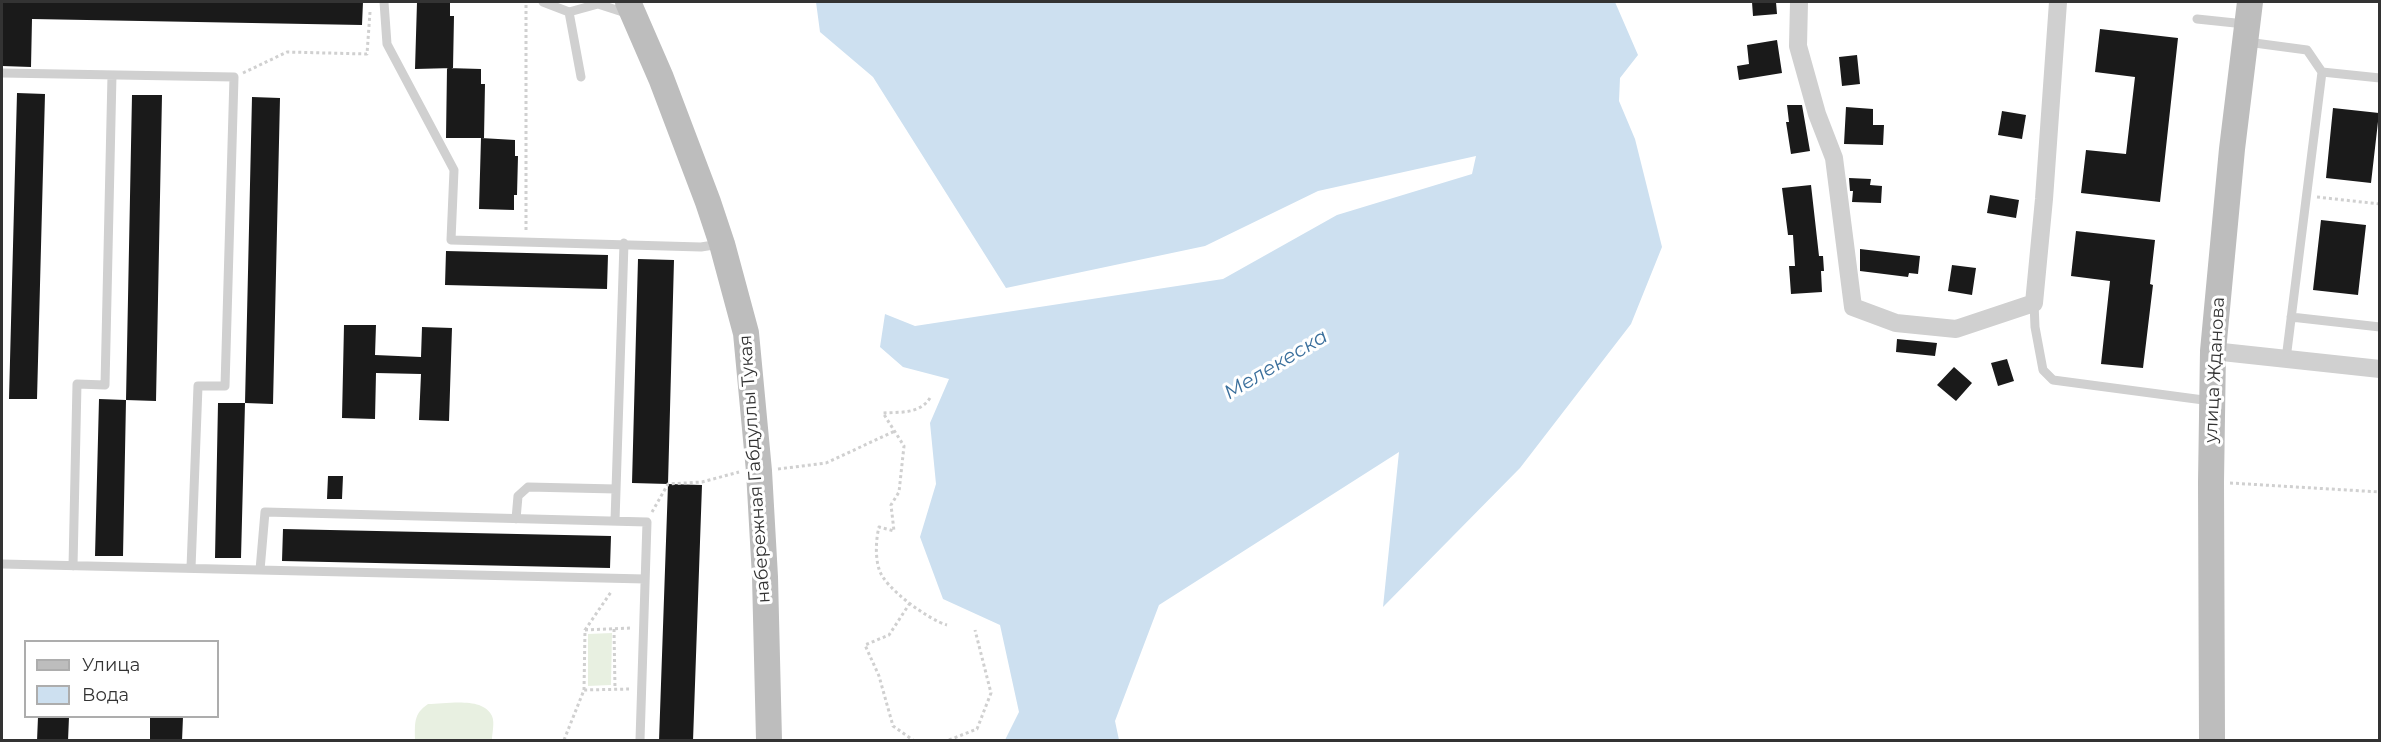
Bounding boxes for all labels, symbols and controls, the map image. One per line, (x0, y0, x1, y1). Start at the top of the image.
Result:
street label: улица Жданова (2200, 296, 2230, 444)
water label: Мелекеска (1220, 325, 1332, 405)
street label: набережная Габдуллы Тукая (735, 334, 775, 604)
legend (24, 640, 219, 718)
text: Улица (82, 654, 140, 676)
text: Вода (82, 684, 129, 706)

